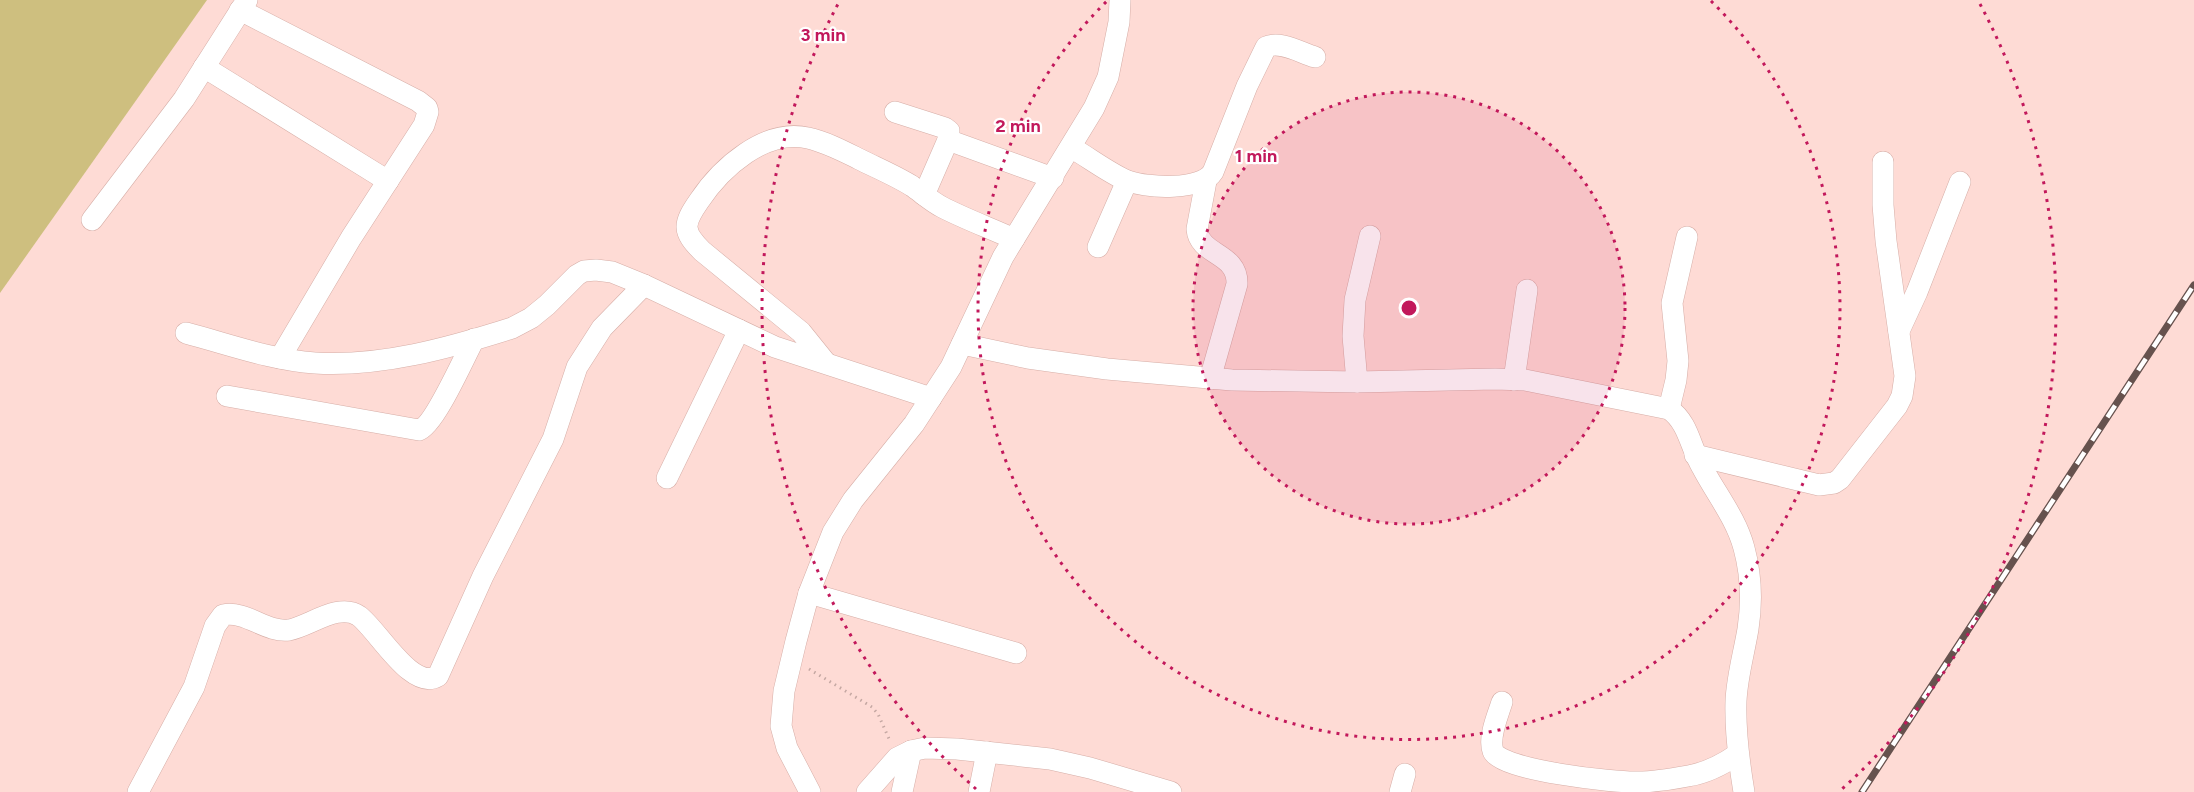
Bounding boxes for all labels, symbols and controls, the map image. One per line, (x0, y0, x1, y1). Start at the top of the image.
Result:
text: 3 min (801, 24, 845, 46)
text: 2 min (995, 115, 1041, 137)
text: 1 min (1235, 145, 1277, 167)
centre of rings (1399, 298, 1419, 318)

